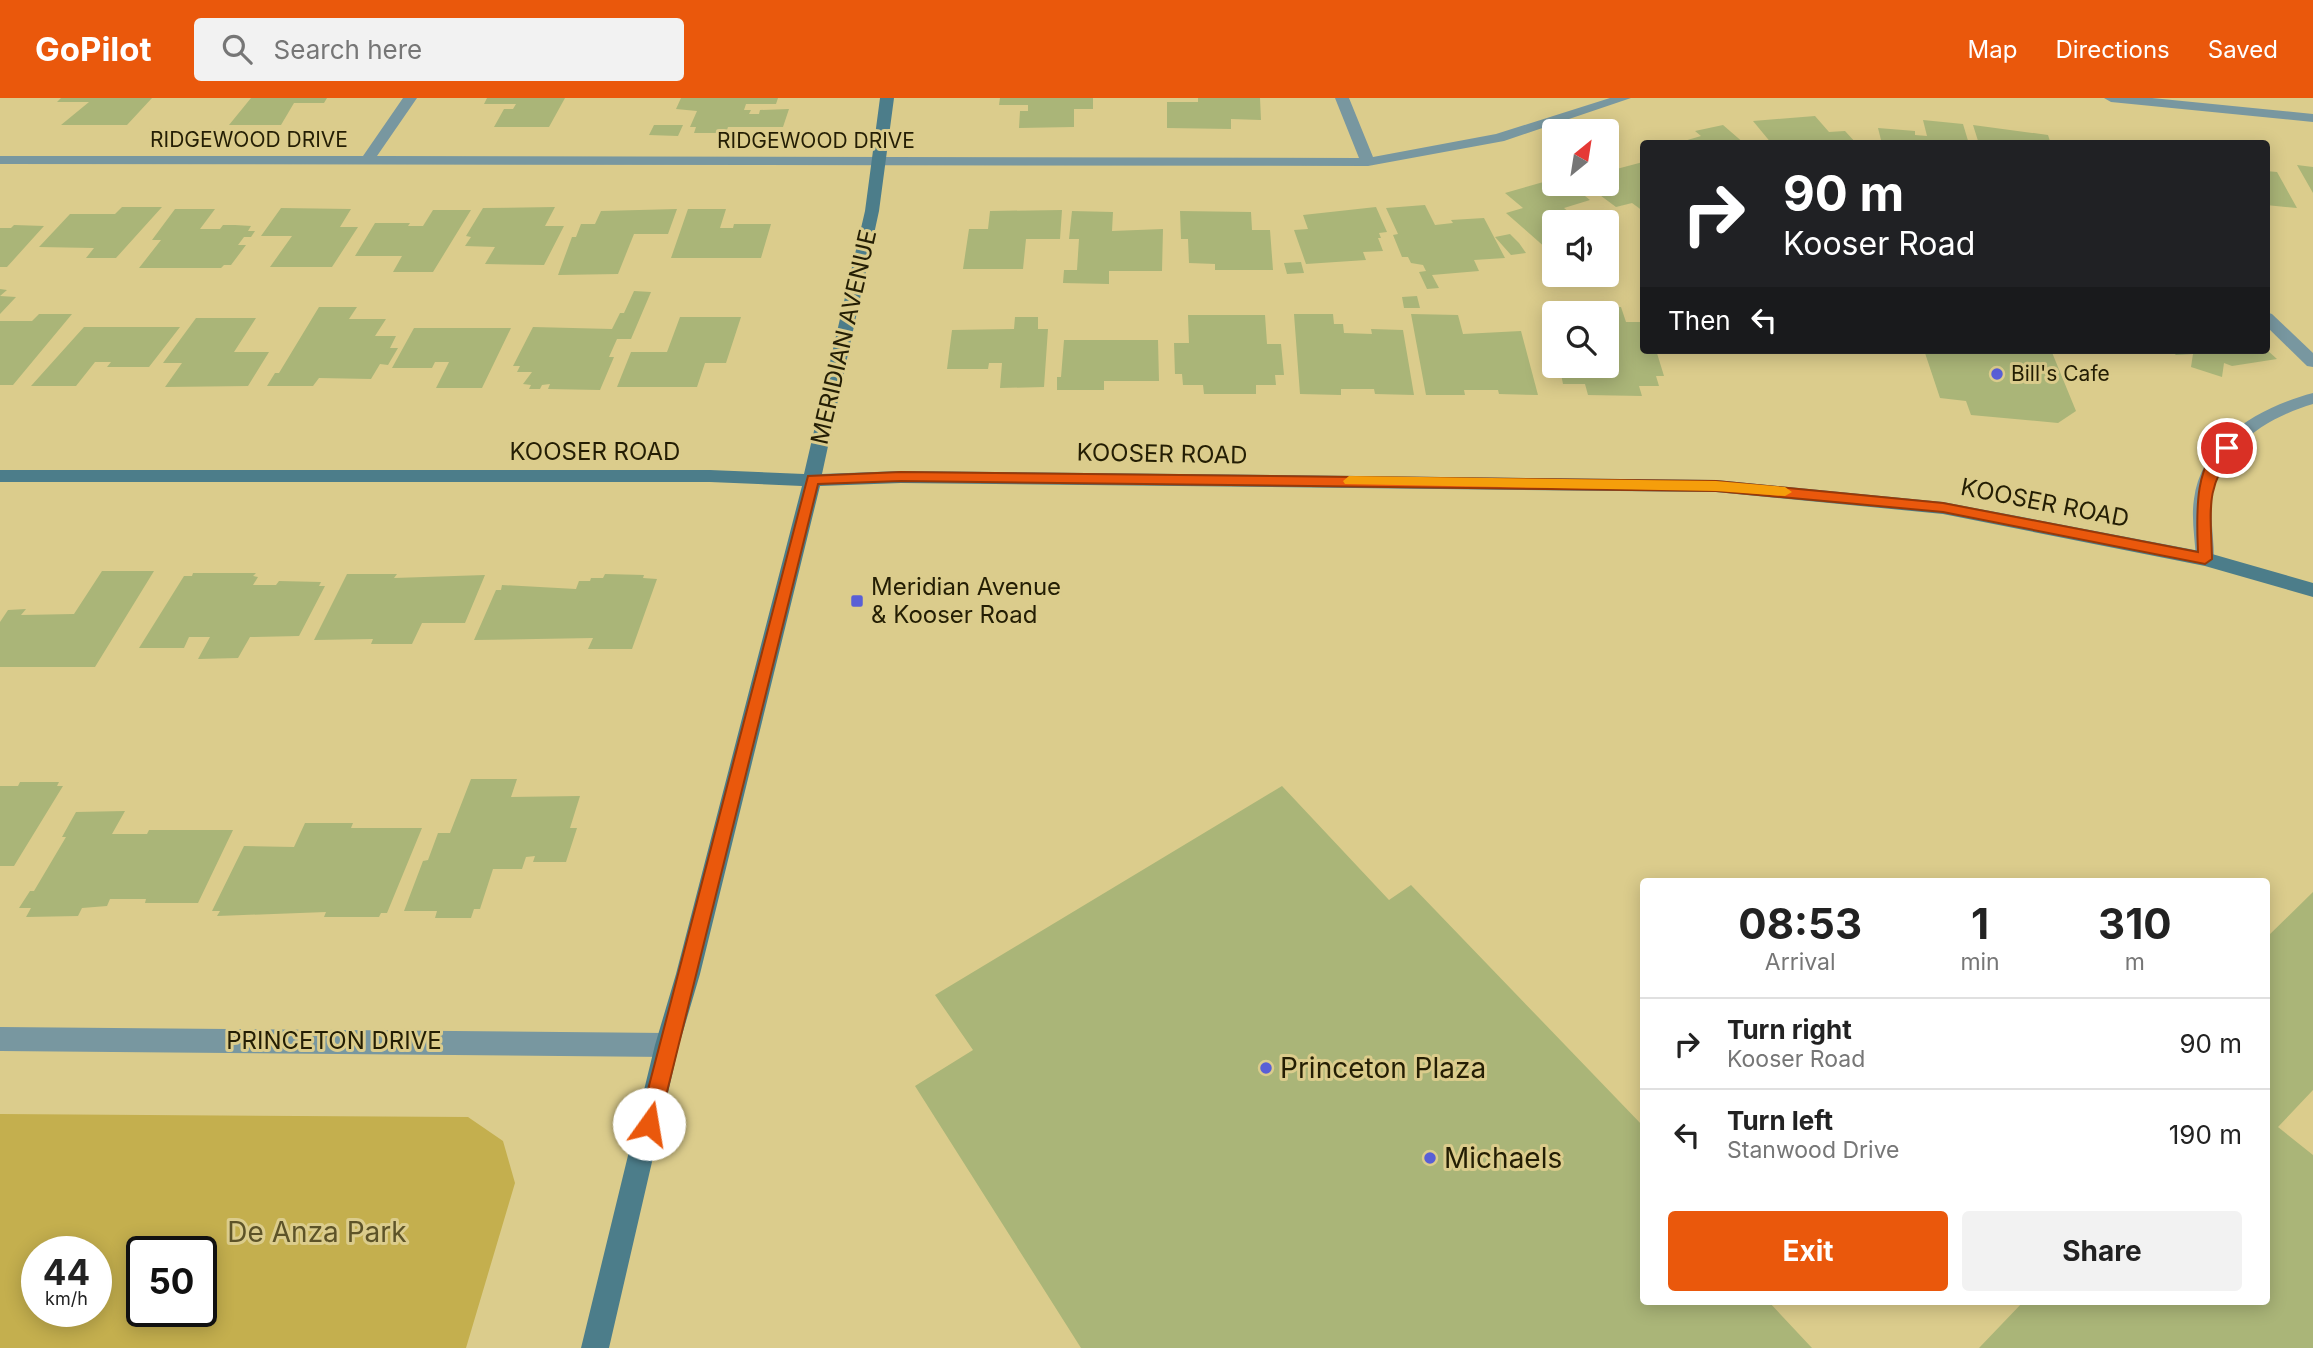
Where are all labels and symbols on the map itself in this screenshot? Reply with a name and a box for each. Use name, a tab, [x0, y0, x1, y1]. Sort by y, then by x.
north arrow	[1542, 119, 1619, 196]
street label: RIDGEWOOD DRIVE	[150, 127, 348, 152]
street label: RIDGEWOOD DRIVE	[717, 128, 915, 153]
street label: MERIDIAN AVENUE	[805, 227, 882, 447]
place label: Bill's Cafe	[2011, 361, 2110, 386]
marker: Bill's Cafe	[1989, 366, 2005, 382]
pin	[2197, 418, 2257, 478]
street label: KOOSER ROAD	[510, 437, 680, 466]
street label: KOOSER ROAD	[1076, 438, 1248, 469]
street label: KOOSER ROAD	[1958, 472, 2132, 533]
place label: Meridian Avenue & Kooser Road	[871, 572, 1061, 629]
marker: Meridian Avenue & Kooser Road	[849, 593, 865, 609]
street label: PRINCETON DRIVE	[226, 1026, 442, 1055]
place label: Princeton Plaza	[1280, 1051, 1486, 1085]
marker: Princeton Plaza	[1258, 1060, 1274, 1076]
position arrow	[612, 1087, 686, 1161]
place label: Michaels	[1444, 1141, 1562, 1175]
marker: Michaels	[1422, 1150, 1438, 1166]
park label: De Anza Park	[227, 1215, 407, 1249]
speed limit sign: 50	[126, 1236, 217, 1327]

